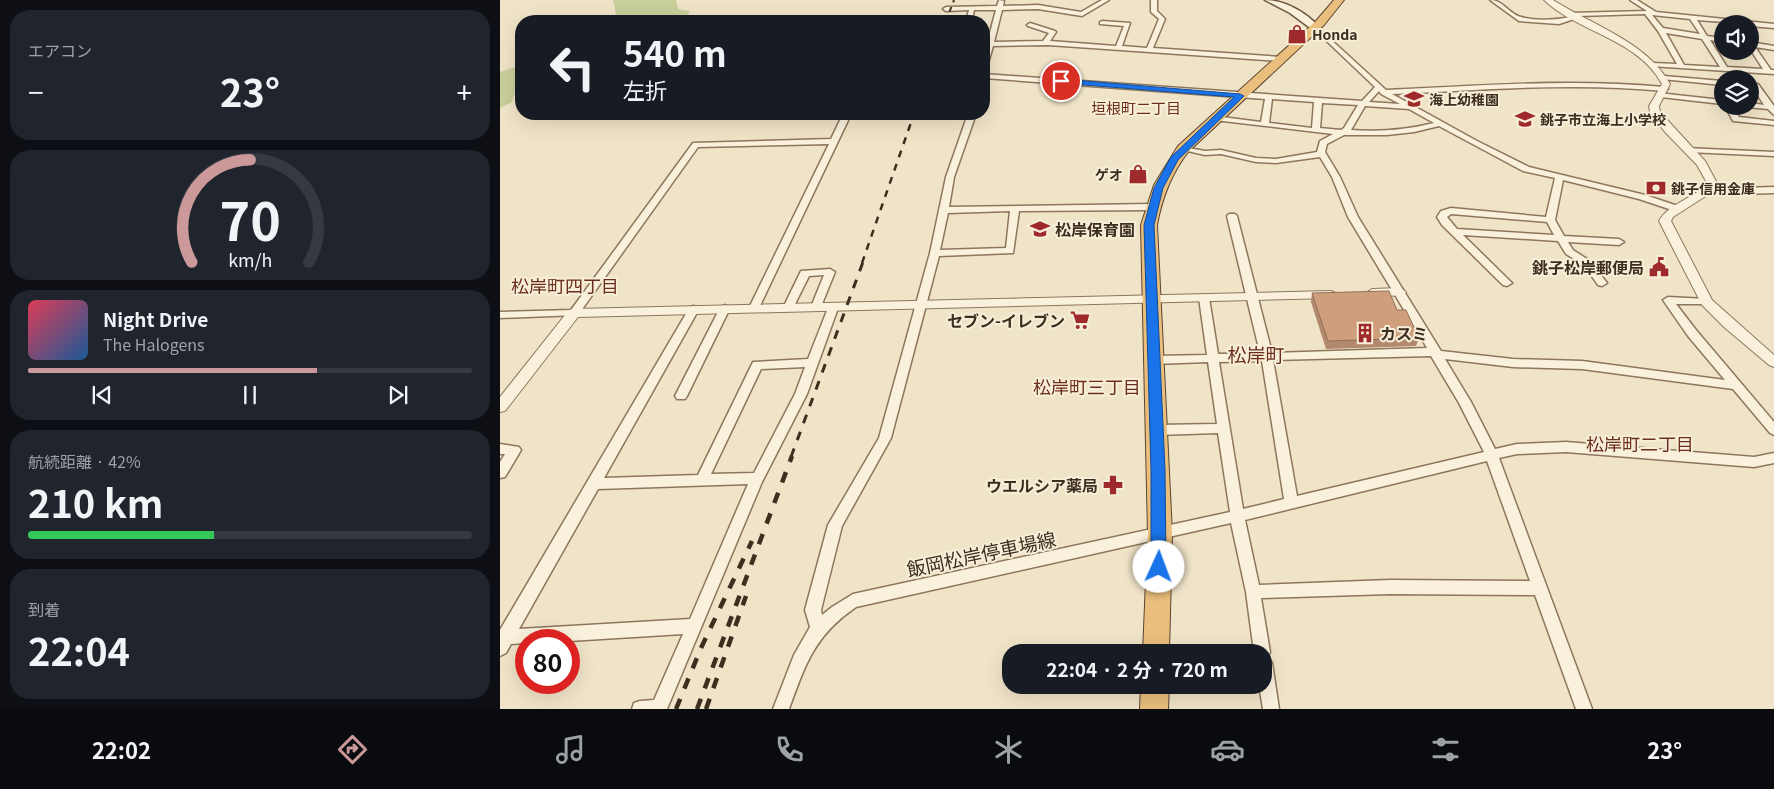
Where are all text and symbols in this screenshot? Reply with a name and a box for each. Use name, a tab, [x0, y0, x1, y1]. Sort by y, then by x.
map controls	[1714, 15, 1759, 115]
button: sound	[1714, 15, 1759, 60]
shop icon: Honda	[1286, 23, 1308, 45]
place label: Honda	[1312, 24, 1358, 44]
text: 540 m	[623, 26, 727, 77]
icon: left	[540, 35, 605, 100]
text: エアコン	[28, 38, 92, 62]
pin	[1040, 60, 1082, 102]
text: 23°	[220, 63, 280, 118]
icon: arrive	[1047, 67, 1075, 95]
button: layers	[1714, 70, 1759, 115]
text: −	[28, 71, 44, 111]
text: +	[456, 71, 472, 111]
text: 左折	[623, 73, 667, 105]
school or university icon: 海上幼稚園	[1403, 88, 1425, 110]
place label: 海上幼稚園	[1429, 89, 1499, 109]
district label: 垣根町二丁目	[1091, 97, 1181, 118]
school or university icon: 銚子市立海上小学校	[1514, 108, 1536, 130]
place label: 銚子市立海上小学校	[1540, 109, 1666, 129]
shop icon: ゲオ	[1127, 163, 1149, 185]
place label: ゲオ	[1095, 164, 1123, 184]
bank icon: 銚子信用金庫	[1645, 177, 1667, 199]
place label: 銚子信用金庫	[1671, 178, 1755, 198]
text: 70	[219, 181, 281, 256]
place label: 松岸保育園	[1055, 217, 1135, 241]
school or university icon: 松岸保育園	[1029, 218, 1051, 240]
text: km/h	[228, 246, 272, 272]
place label: 銚子松岸郵便局	[1532, 255, 1644, 279]
public building icon: 銚子松岸郵便局	[1648, 256, 1670, 278]
district label: 松岸町四丁目	[511, 272, 619, 298]
text: Night Drive	[103, 305, 208, 332]
place label: セブン-イレブン	[947, 308, 1065, 332]
supermarket icon: セブン-イレブン	[1069, 309, 1091, 331]
place label: カスミ	[1380, 321, 1428, 345]
building icon: カスミ	[1354, 322, 1376, 344]
text: The Halogens	[103, 332, 205, 356]
district label: 松岸町	[1227, 340, 1285, 367]
district label: 松岸町三丁目	[1033, 373, 1141, 399]
icon: previous	[88, 381, 116, 409]
icon: pause	[236, 381, 264, 409]
icon: next	[384, 381, 412, 409]
district label: 松岸町二丁目	[1586, 430, 1694, 456]
text: 航続距離 · 42%	[28, 449, 141, 473]
place label: ウエルシア薬局	[986, 473, 1098, 497]
text: 210 km	[28, 474, 163, 529]
pharmacy icon: ウエルシア薬局	[1102, 474, 1124, 496]
street label: 飯岡松岸停車場線	[904, 524, 1058, 582]
position arrow	[1132, 540, 1184, 592]
text: 到着	[28, 597, 60, 621]
text: 22:04	[28, 622, 130, 677]
speed limit sign: 80	[515, 629, 580, 694]
text: 22:04 · 2 分 · 720 m	[1046, 655, 1228, 682]
icon: directions	[335, 732, 370, 767]
icon: music	[553, 732, 588, 767]
icon: phone	[772, 732, 807, 767]
icon: climate	[991, 732, 1026, 767]
icon: car	[1210, 732, 1245, 767]
icon: filters	[1428, 732, 1463, 767]
text: 22:02	[92, 733, 151, 765]
text: 23°	[1647, 733, 1682, 765]

